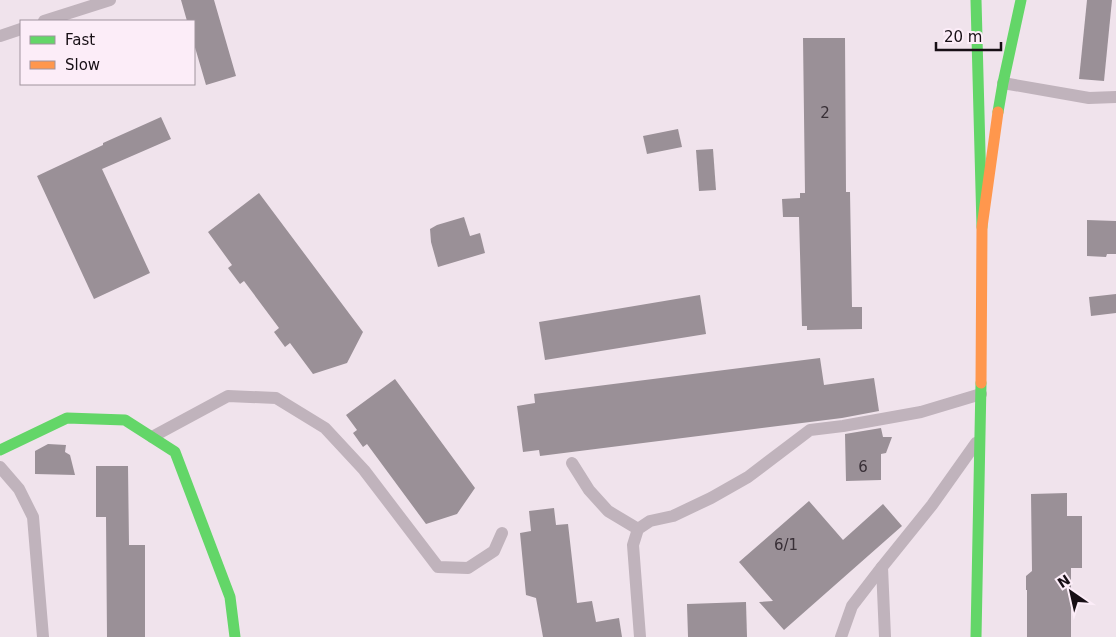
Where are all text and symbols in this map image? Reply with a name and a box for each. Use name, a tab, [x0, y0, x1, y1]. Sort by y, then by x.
legend	[20, 20, 195, 85]
scale bar	[936, 20, 1001, 52]
text: 20 m	[944, 28, 982, 46]
text: Fast	[65, 31, 95, 49]
text: Slow	[65, 56, 100, 74]
house number: 2	[820, 104, 830, 122]
house number: 6	[858, 458, 868, 476]
house number: 6/1	[774, 536, 798, 554]
north arrow	[1046, 567, 1096, 617]
text: N	[1054, 571, 1073, 591]

